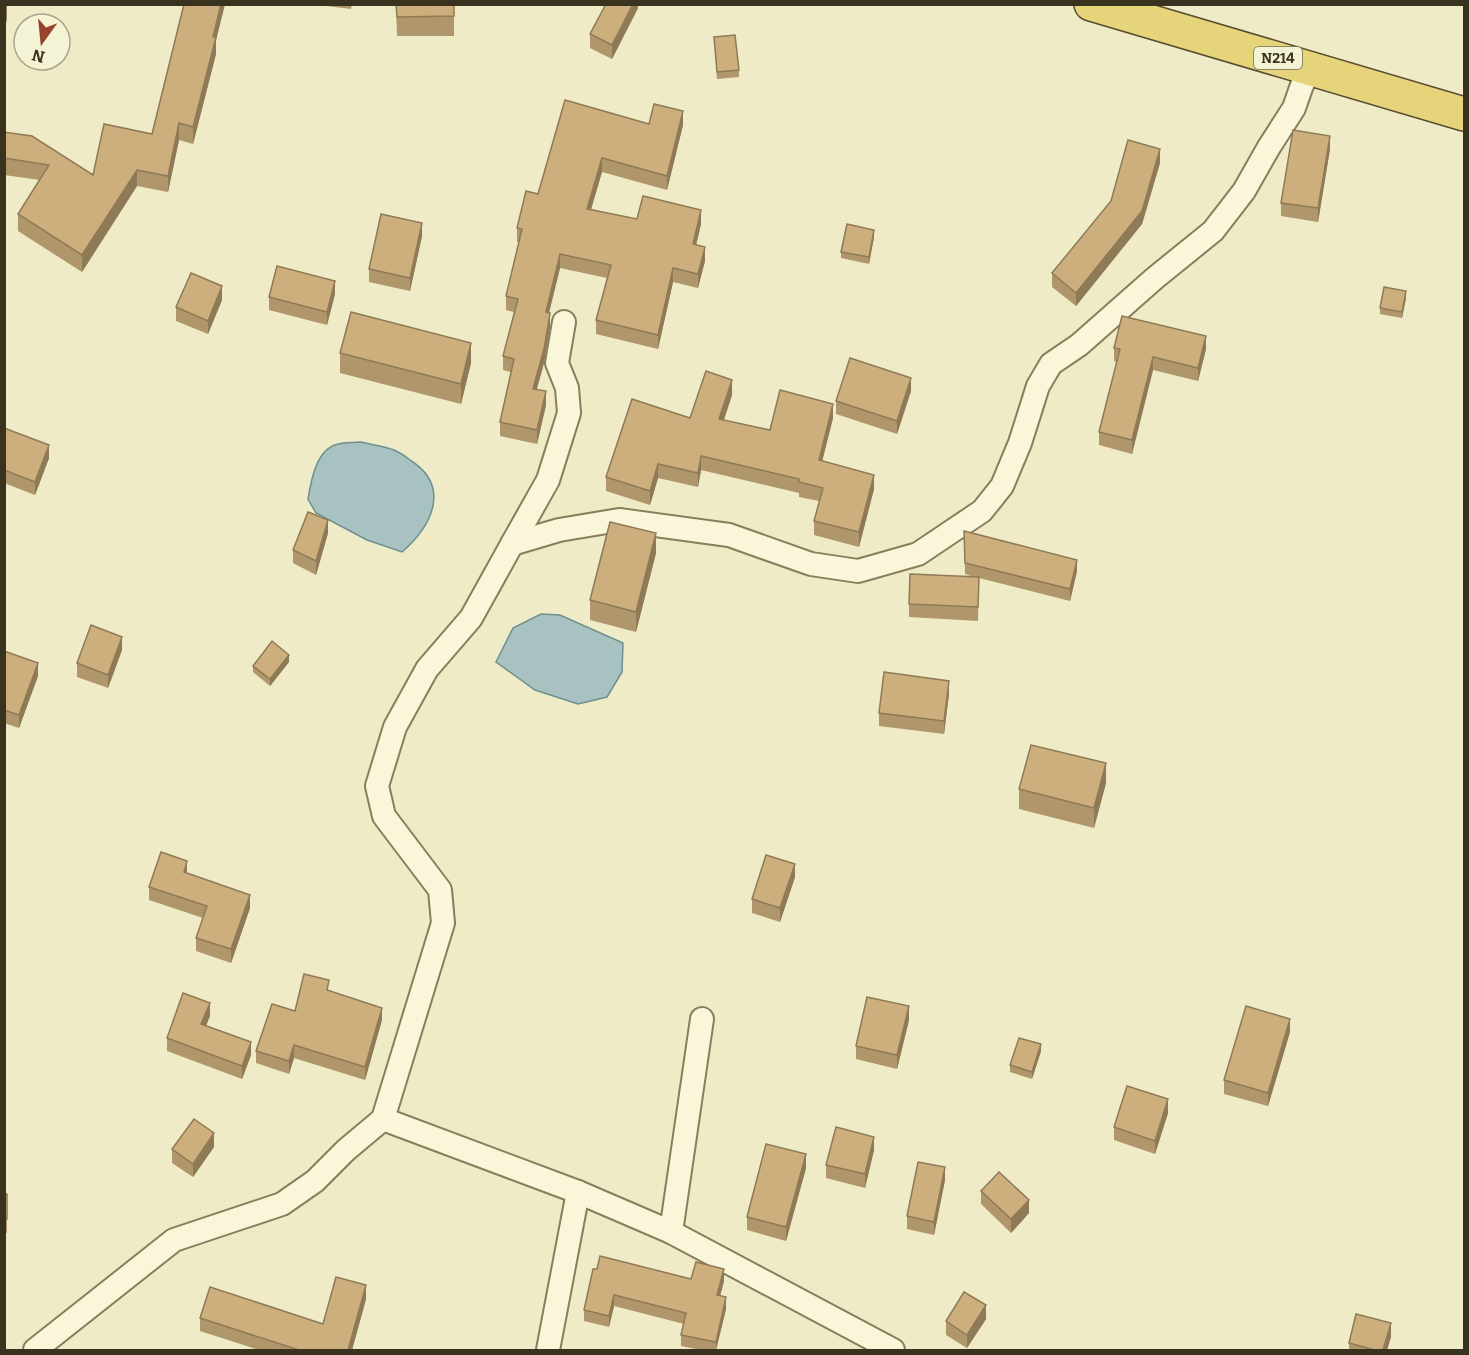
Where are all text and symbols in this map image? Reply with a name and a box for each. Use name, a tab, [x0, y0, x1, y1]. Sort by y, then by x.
north arrow	[12, 12, 72, 72]
text: N	[30, 45, 47, 67]
road number: N214	[1254, 47, 1302, 69]

